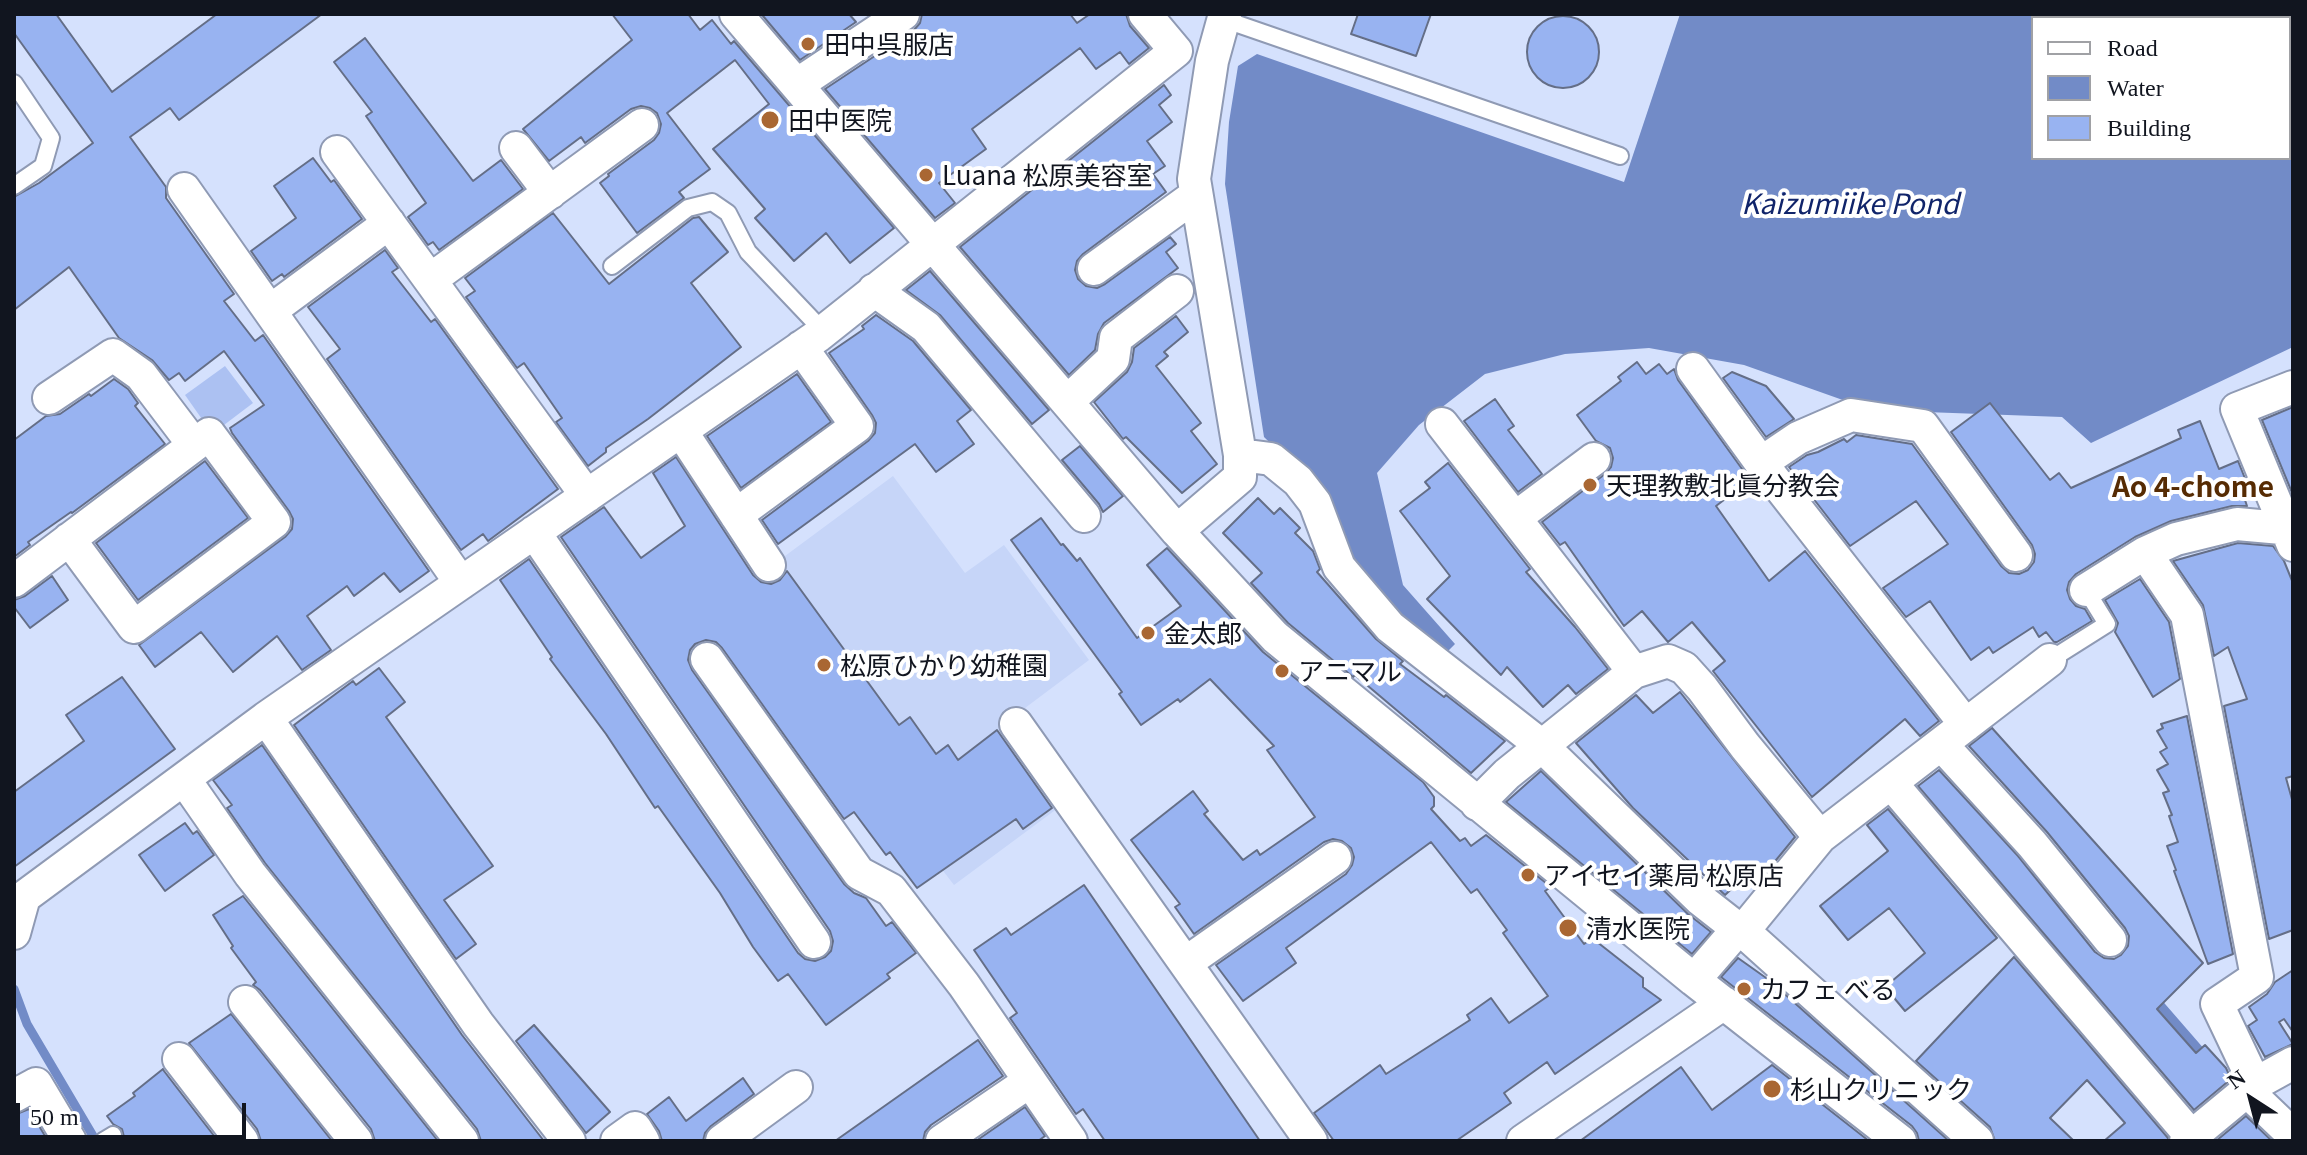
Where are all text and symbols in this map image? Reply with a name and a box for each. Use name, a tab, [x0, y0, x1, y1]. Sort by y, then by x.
legend	[2031, 16, 2291, 160]
place label: 田中呉服店	[824, 28, 954, 60]
marker: 田中呉服店	[799, 35, 817, 53]
text: Road	[2107, 35, 2158, 61]
text: Water	[2107, 75, 2164, 101]
place label: 田中医院	[788, 104, 892, 136]
marker: 田中医院	[759, 109, 781, 131]
text: Building	[2107, 115, 2191, 141]
place label: Luana 松原美容室	[942, 159, 1152, 191]
marker: Luana 松原美容室	[917, 166, 935, 184]
water label: Kaizumiike Pond	[1741, 186, 1959, 220]
place label: 天理教敷北眞分教会	[1606, 469, 1840, 501]
district label: Ao 4-chome	[2112, 469, 2274, 503]
marker: 天理教敷北眞分教会	[1581, 476, 1599, 494]
place label: 金太郎	[1164, 617, 1242, 649]
marker: 金太郎	[1139, 624, 1157, 642]
place label: 松原ひかり幼稚園	[840, 649, 1048, 681]
place label: アニマル	[1298, 655, 1402, 687]
marker: 松原ひかり幼稚園	[815, 656, 833, 674]
marker: アニマル	[1273, 662, 1291, 680]
place label: アイセイ薬局 松原店	[1544, 859, 1784, 891]
marker: アイセイ薬局 松原店	[1519, 866, 1537, 884]
place label: 清水医院	[1586, 912, 1690, 944]
marker: 清水医院	[1557, 917, 1579, 939]
place label: カフェ べる	[1760, 973, 1896, 1005]
marker: カフェ べる	[1735, 980, 1753, 998]
north arrow	[2211, 1059, 2291, 1139]
text: N	[2223, 1064, 2250, 1094]
place label: 杉山クリニック	[1790, 1073, 1972, 1105]
marker: 杉山クリニック	[1761, 1078, 1783, 1100]
scale bar	[20, 1087, 250, 1137]
text: 50 m	[30, 1104, 79, 1130]

